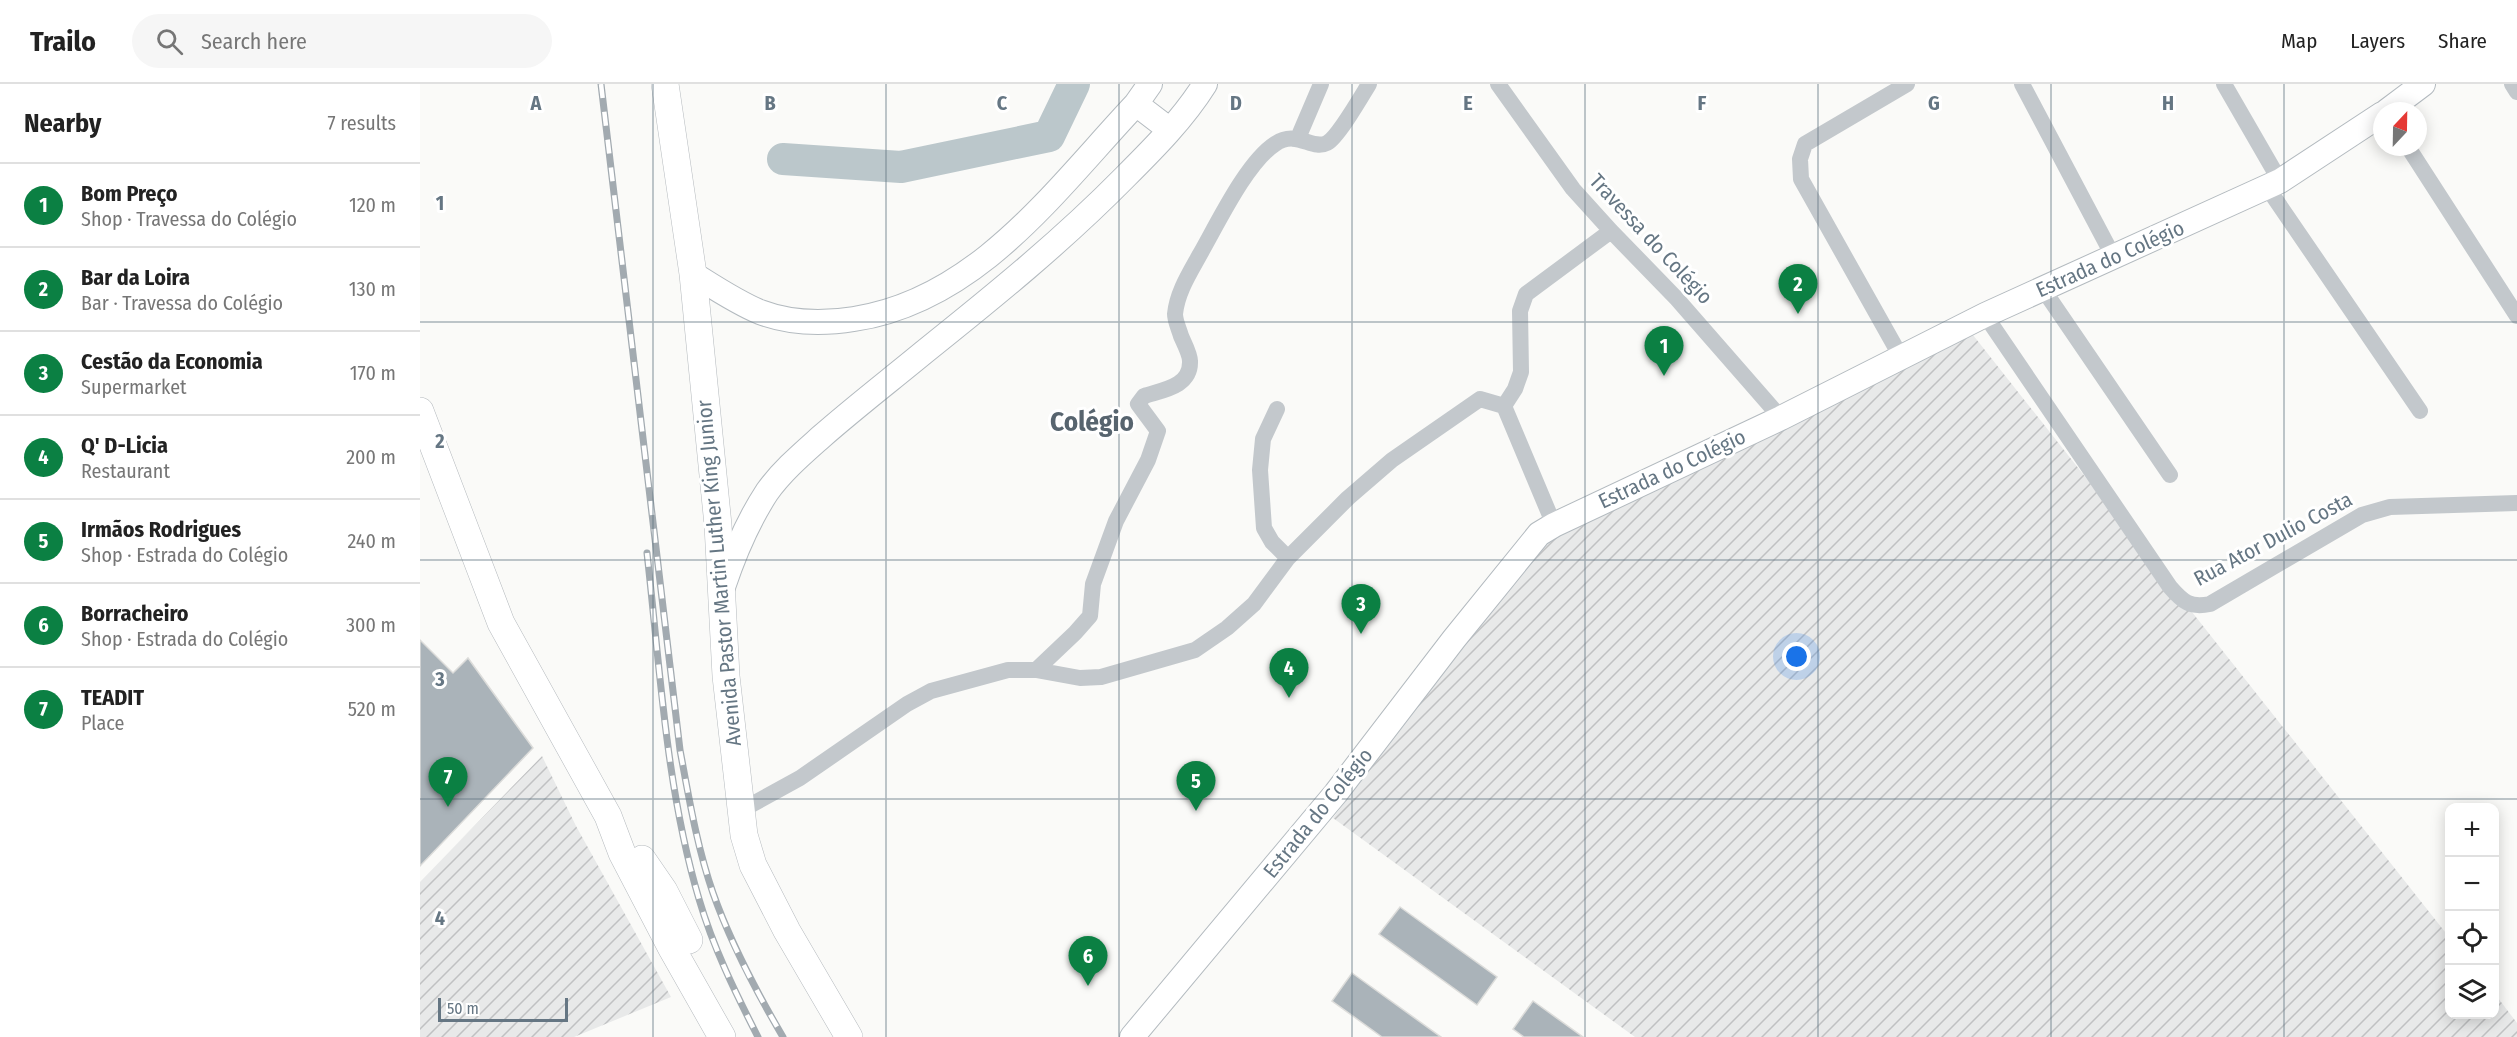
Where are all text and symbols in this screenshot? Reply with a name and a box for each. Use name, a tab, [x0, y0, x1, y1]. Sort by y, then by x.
search box	[132, 14, 552, 68]
text: Trailo	[30, 25, 96, 58]
icon: search	[153, 25, 186, 58]
text: Search here	[201, 28, 307, 55]
text: Map	[2281, 28, 2317, 54]
text: Layers	[2350, 28, 2405, 54]
text: Share	[2438, 28, 2487, 54]
text: A	[530, 91, 543, 115]
text: B	[764, 91, 776, 115]
text: C	[997, 91, 1008, 115]
text: D	[1230, 91, 1242, 115]
text: E	[1463, 91, 1473, 115]
text: F	[1698, 91, 1707, 115]
text: G	[1928, 91, 1940, 115]
text: H	[2162, 91, 2174, 115]
north arrow	[2373, 102, 2427, 156]
text: Nearby	[24, 108, 101, 139]
text: 7 results	[328, 111, 396, 135]
street label: Travessa do Colégio	[1584, 168, 1718, 310]
text: Bom Preço	[81, 180, 177, 207]
text: 1	[436, 191, 444, 215]
text: 1	[39, 193, 48, 217]
text: 120 m	[349, 193, 396, 217]
text: Shop · Travessa do Colégio	[81, 207, 297, 231]
street label: Estrada do Colégio	[2032, 215, 2188, 303]
text: Bar da Loira	[81, 264, 190, 291]
pin: 2	[1778, 264, 1818, 314]
text: 2	[39, 277, 48, 301]
text: 130 m	[349, 277, 396, 301]
text: Bar · Travessa do Colégio	[81, 291, 283, 315]
pin: 1	[1644, 326, 1684, 376]
text: Cestão da Economia	[81, 348, 263, 375]
text: 3	[39, 361, 48, 385]
text: 170 m	[350, 361, 396, 385]
text: Supermarket	[81, 375, 187, 399]
street label: Avenida Pastor Martin Luther King Junior	[691, 398, 747, 747]
district label: Colégio	[1050, 406, 1134, 438]
street label: Estrada do Colégio	[1594, 423, 1750, 515]
text: 2	[434, 429, 445, 453]
text: Q' D-Licia	[81, 432, 168, 459]
text: 4	[38, 445, 49, 469]
text: 200 m	[346, 445, 396, 469]
text: Restaurant	[81, 459, 170, 483]
street label: Rua Ator Dulio Costa	[2189, 486, 2357, 592]
text: Irmãos Rodrigues	[81, 516, 241, 543]
text: 5	[39, 529, 48, 553]
text: 240 m	[347, 529, 396, 553]
text: Shop · Estrada do Colégio	[81, 543, 288, 567]
pin: 3	[1342, 584, 1380, 634]
text: Borracheiro	[81, 600, 189, 627]
text: 6	[38, 613, 49, 637]
text: 300 m	[346, 613, 396, 637]
text: Shop · Estrada do Colégio	[81, 627, 288, 651]
your location	[1782, 642, 1811, 671]
pin: 4	[1270, 648, 1308, 698]
text: 3	[434, 667, 445, 691]
text: TEADIT	[81, 684, 144, 711]
text: 7	[39, 697, 48, 721]
text: 520 m	[348, 697, 396, 721]
text: Place	[81, 711, 124, 735]
street label: Estrada do Colégio	[1258, 743, 1378, 883]
pin: 7	[429, 758, 468, 807]
pin: 5	[1176, 762, 1216, 811]
map controls	[2445, 803, 2499, 1019]
button: +	[2445, 803, 2499, 857]
button: −	[2445, 857, 2499, 911]
text: 4	[435, 906, 445, 930]
button: locate	[2445, 911, 2499, 965]
pin: 6	[1068, 936, 1108, 986]
button: layers	[2445, 965, 2499, 1019]
scale bar	[438, 995, 568, 1022]
text: 50 m	[447, 999, 479, 1018]

